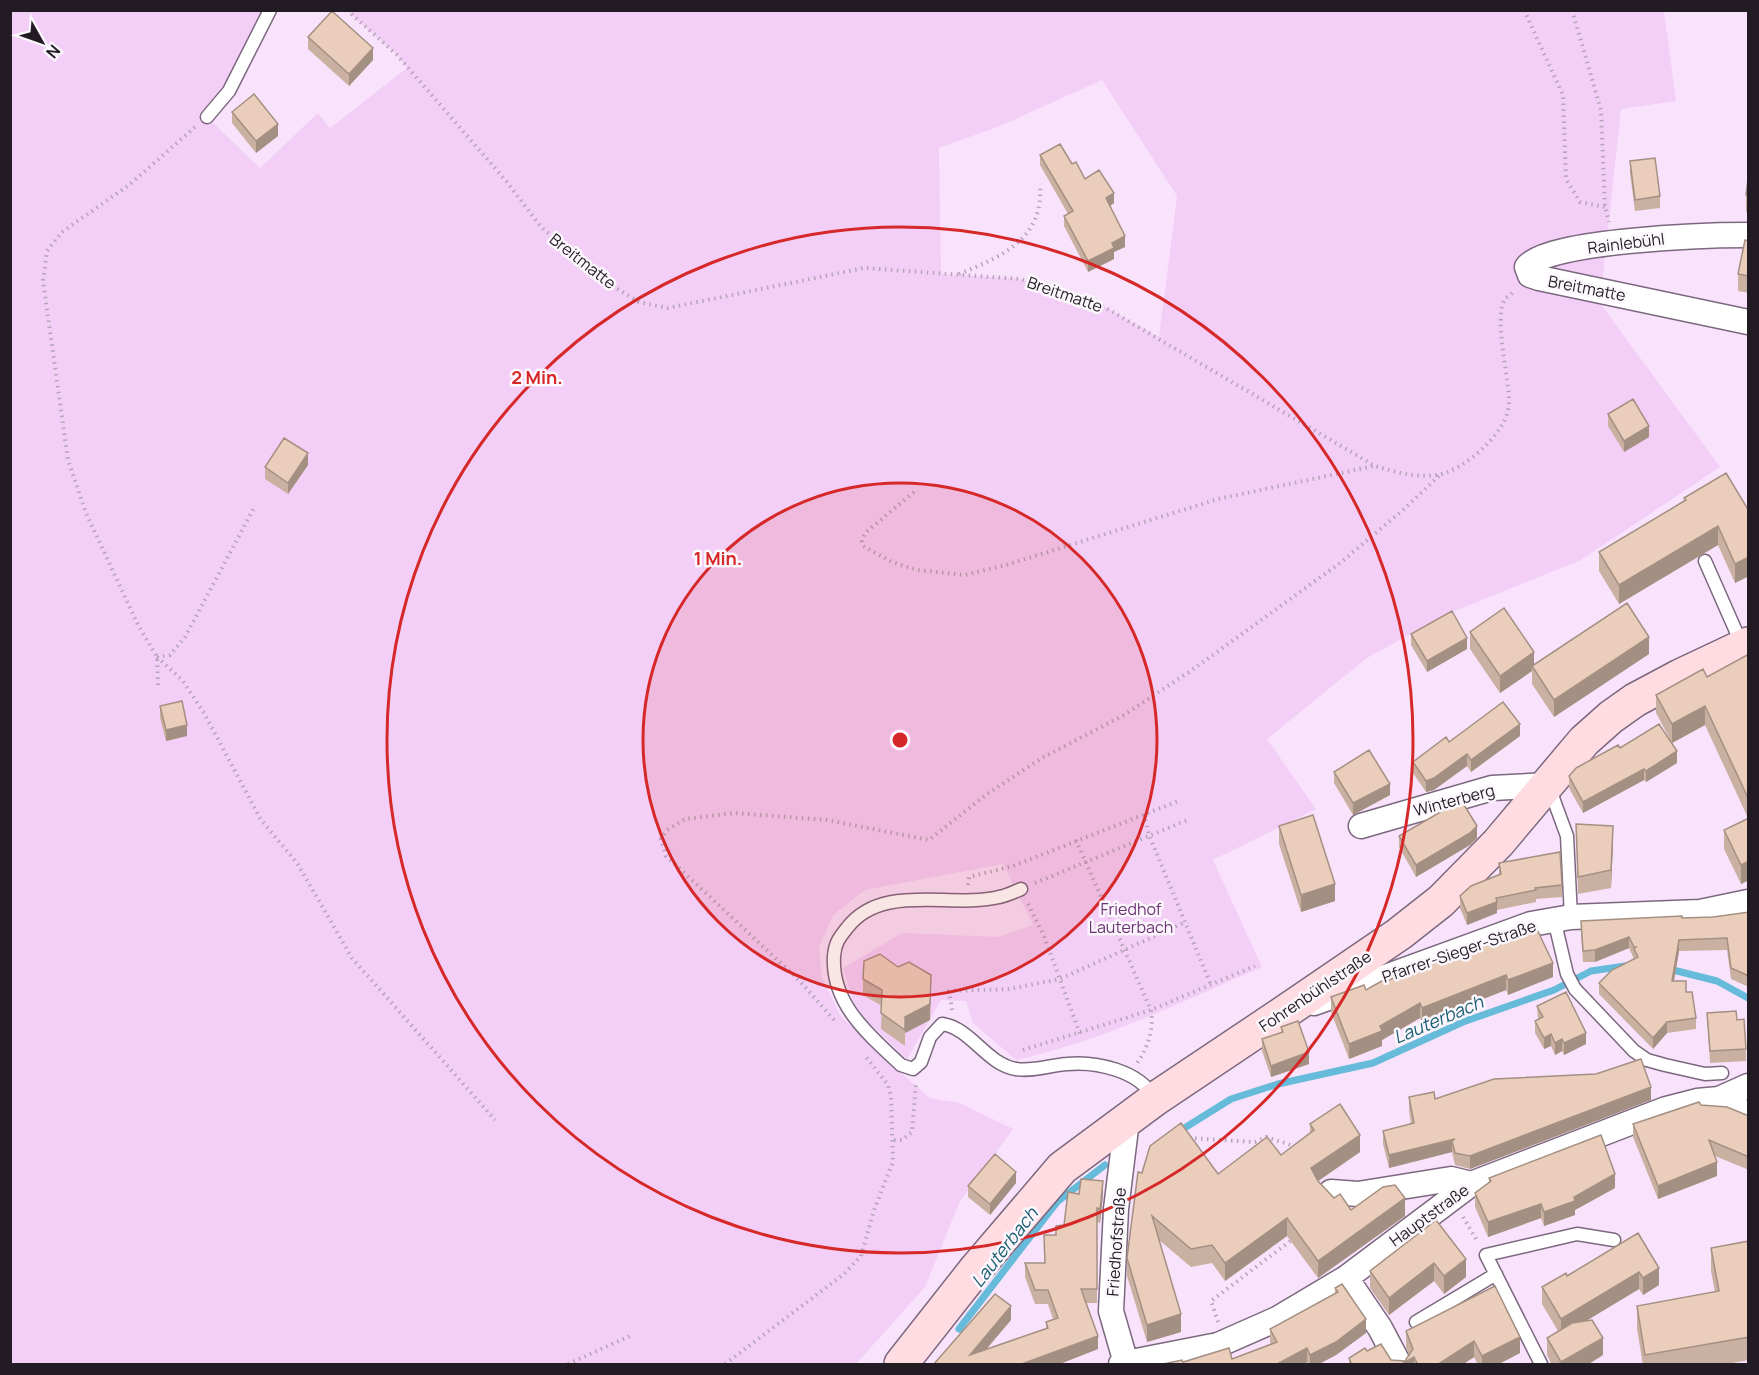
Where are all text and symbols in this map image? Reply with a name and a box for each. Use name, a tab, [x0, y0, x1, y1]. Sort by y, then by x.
north arrow	[12, 12, 72, 72]
text: N	[41, 40, 66, 63]
street label: Rainlebühl	[1586, 227, 1666, 259]
street label: Breitmatte	[545, 228, 621, 294]
street label: Breitmatte	[1546, 270, 1628, 306]
street label: Breitmatte	[1024, 271, 1106, 317]
text: 2 Min.	[511, 365, 563, 389]
text: 1 Min.	[694, 546, 742, 570]
centre of rings	[890, 730, 910, 750]
street label: Winterberg	[1411, 779, 1497, 821]
park label: Friedhof Lauterbach	[1089, 898, 1173, 938]
street label: Pfarrer-Sieger-Straße	[1379, 914, 1539, 988]
street label: Fohrenbühlstraße	[1254, 945, 1376, 1037]
water label: Lauterbach	[1390, 989, 1488, 1049]
street label: Hauptstraße	[1385, 1179, 1473, 1251]
street label: Friedhofstraße	[1101, 1187, 1131, 1297]
water label: Lauterbach	[965, 1201, 1044, 1292]

